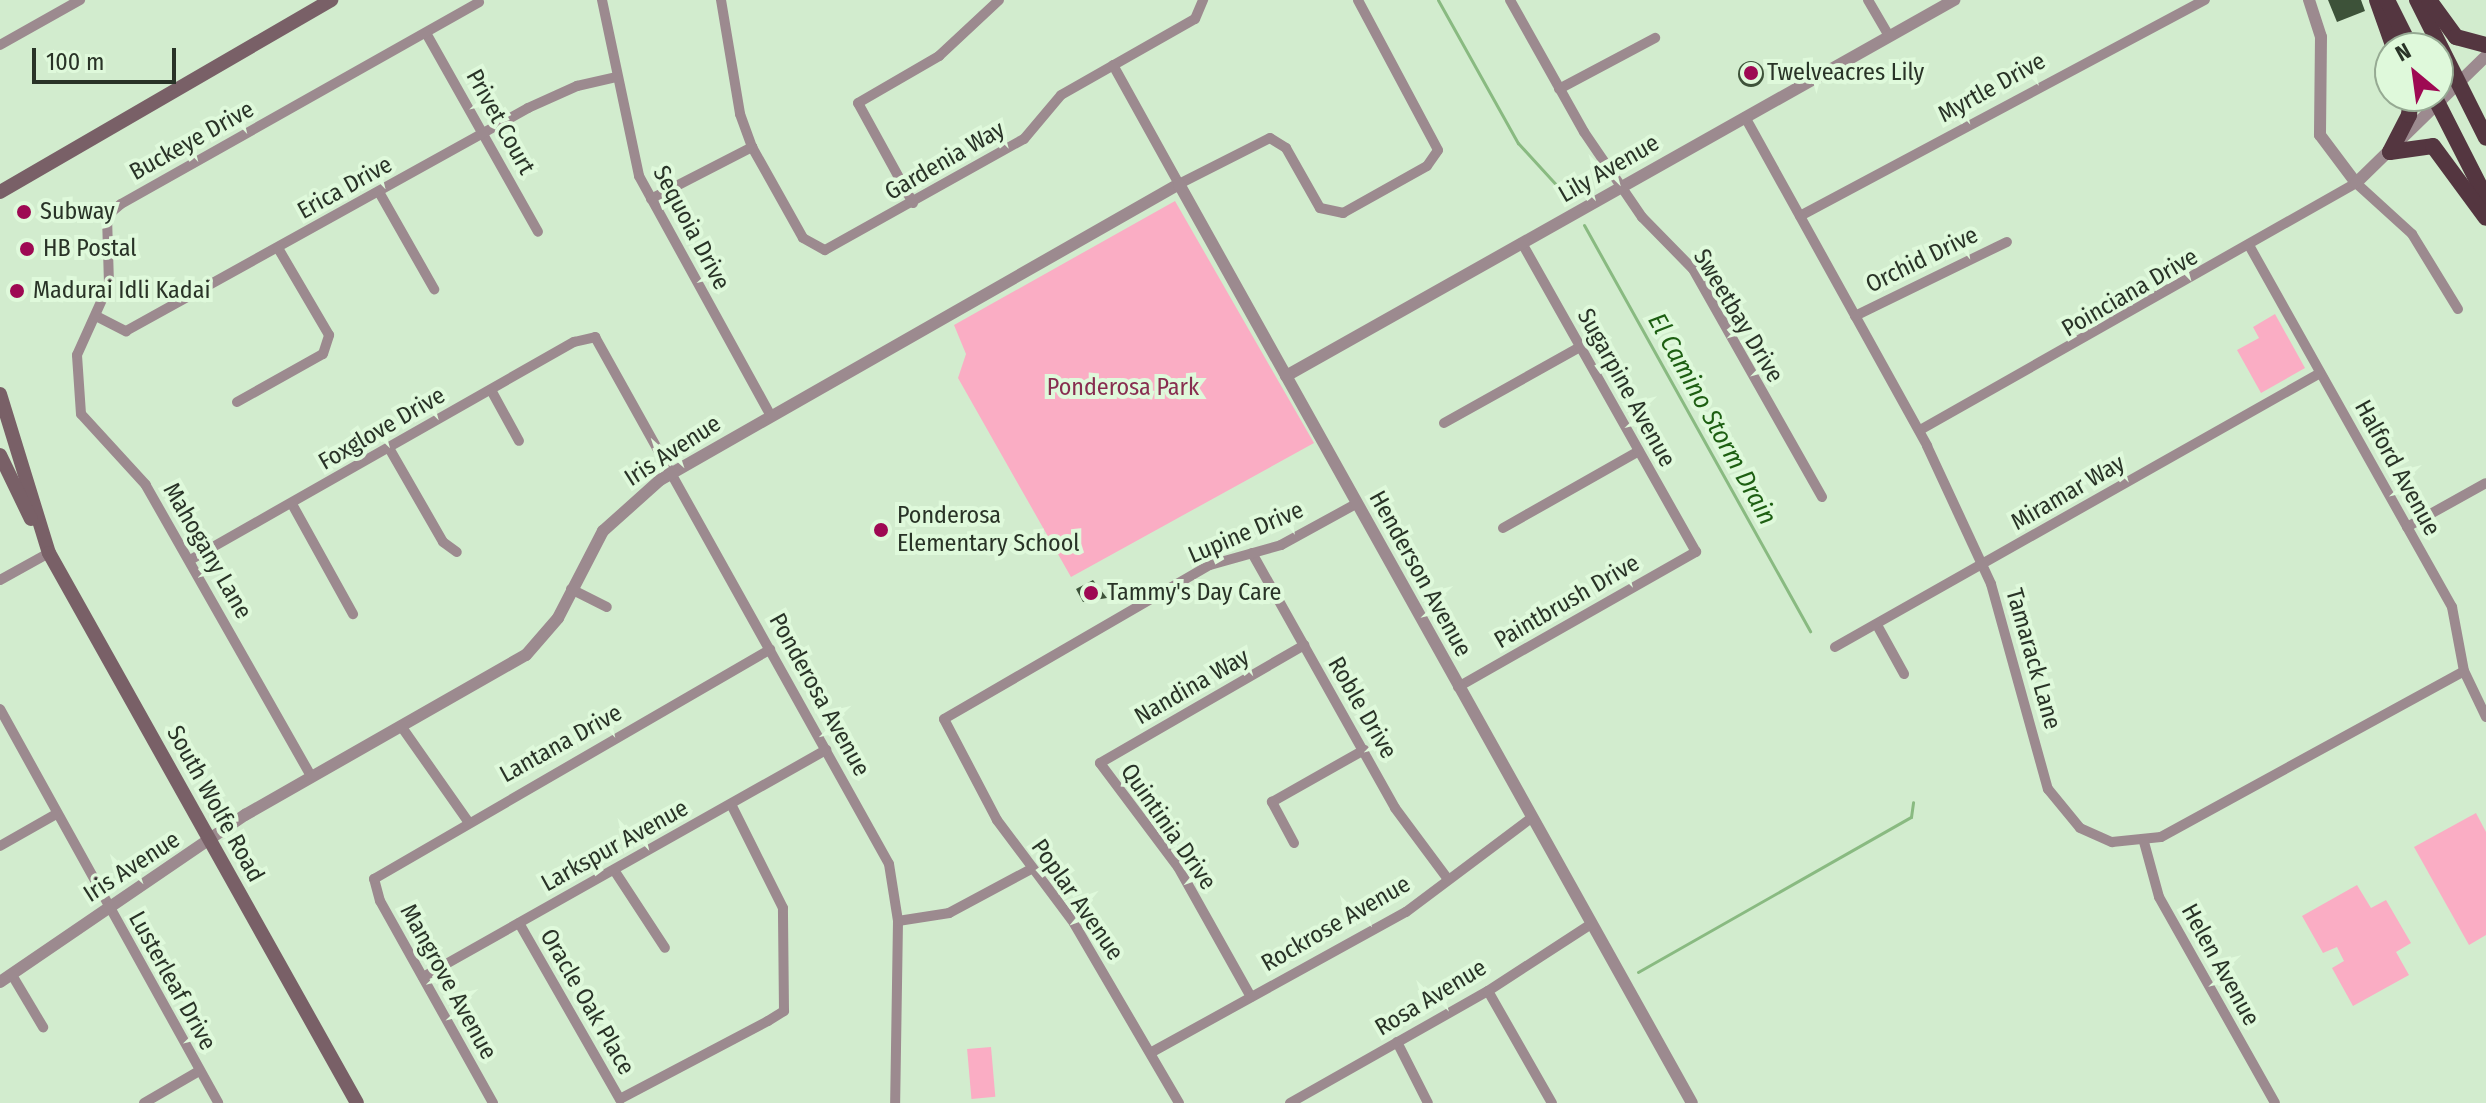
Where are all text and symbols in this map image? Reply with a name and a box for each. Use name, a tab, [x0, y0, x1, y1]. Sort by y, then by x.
scale bar	[36, 32, 180, 82]
north arrow	[2374, 32, 2454, 112]
text: N	[2391, 37, 2415, 67]
street label: Myrtle Drive	[1933, 47, 2051, 129]
text: 100 m	[46, 48, 104, 76]
place label: Twelveacres Lily	[1767, 59, 1924, 87]
street label: Privet Court	[459, 64, 541, 180]
marker: Twelveacres Lily	[1742, 64, 1760, 82]
street label: Buckeye Drive	[125, 95, 259, 187]
street label: Gardenia Way	[880, 115, 1010, 207]
street label: Lily Avenue	[1554, 129, 1664, 209]
street label: Erica Drive	[293, 150, 397, 226]
street label: Sequoia Drive	[646, 161, 736, 295]
place label: Subway	[40, 198, 115, 226]
marker: Subway	[15, 203, 33, 221]
street label: Orchid Drive	[1861, 221, 1983, 299]
place label: HB Postal	[43, 235, 137, 263]
marker: HB Postal	[18, 240, 36, 258]
street label: Poinciana Drive	[2057, 243, 2203, 343]
street label: Sweetbay Drive	[1687, 244, 1789, 388]
place label: Madurai Idli Kadai	[33, 277, 210, 305]
marker: Madurai Idli Kadai	[8, 282, 26, 300]
street label: Sugarpine Avenue	[1571, 304, 1681, 472]
water label: El Camino Storm Drain	[1641, 308, 1783, 530]
park label: Ponderosa Park	[1047, 374, 1199, 402]
street label: Foxglove Drive	[314, 381, 450, 477]
street label: Halford Avenue	[2348, 395, 2446, 541]
street label: Iris Avenue	[620, 409, 726, 493]
street label: Miramar Way	[2006, 449, 2130, 537]
street label: Mahogany Lane	[156, 478, 258, 624]
street label: Henderson Avenue	[1363, 486, 1477, 662]
street label: Lupine Drive	[1184, 496, 1308, 570]
place label: Ponderosa Elementary School	[897, 502, 1080, 558]
marker: Ponderosa Elementary School	[872, 521, 890, 539]
street label: Paintbrush Drive	[1489, 549, 1645, 655]
place label: Tammy's Day Care	[1107, 579, 1281, 607]
marker: Tammy's Day Care	[1082, 584, 1100, 602]
street label: Tamarack Lane	[1999, 585, 2067, 733]
street label: Ponderosa Avenue	[762, 609, 876, 781]
street label: Nandina Way	[1130, 643, 1254, 731]
street label: Roble Drive	[1321, 652, 1403, 764]
street label: Lantana Drive	[495, 699, 627, 789]
street label: South Wolfe Road	[160, 721, 270, 887]
street label: Quintinia Drive	[1114, 758, 1222, 896]
street label: Larkspur Avenue	[537, 794, 693, 898]
street label: Iris Avenue	[79, 825, 185, 909]
street label: Poplar Avenue	[1025, 834, 1129, 966]
street label: Rockrose Avenue	[1256, 870, 1416, 978]
street label: Mangrove Avenue	[393, 899, 503, 1065]
street label: Helen Avenue	[2175, 899, 2265, 1031]
street label: Lusterleaf Drive	[122, 907, 222, 1055]
street label: Oracle Oak Place	[534, 924, 640, 1080]
street label: Rosa Avenue	[1370, 953, 1492, 1043]

